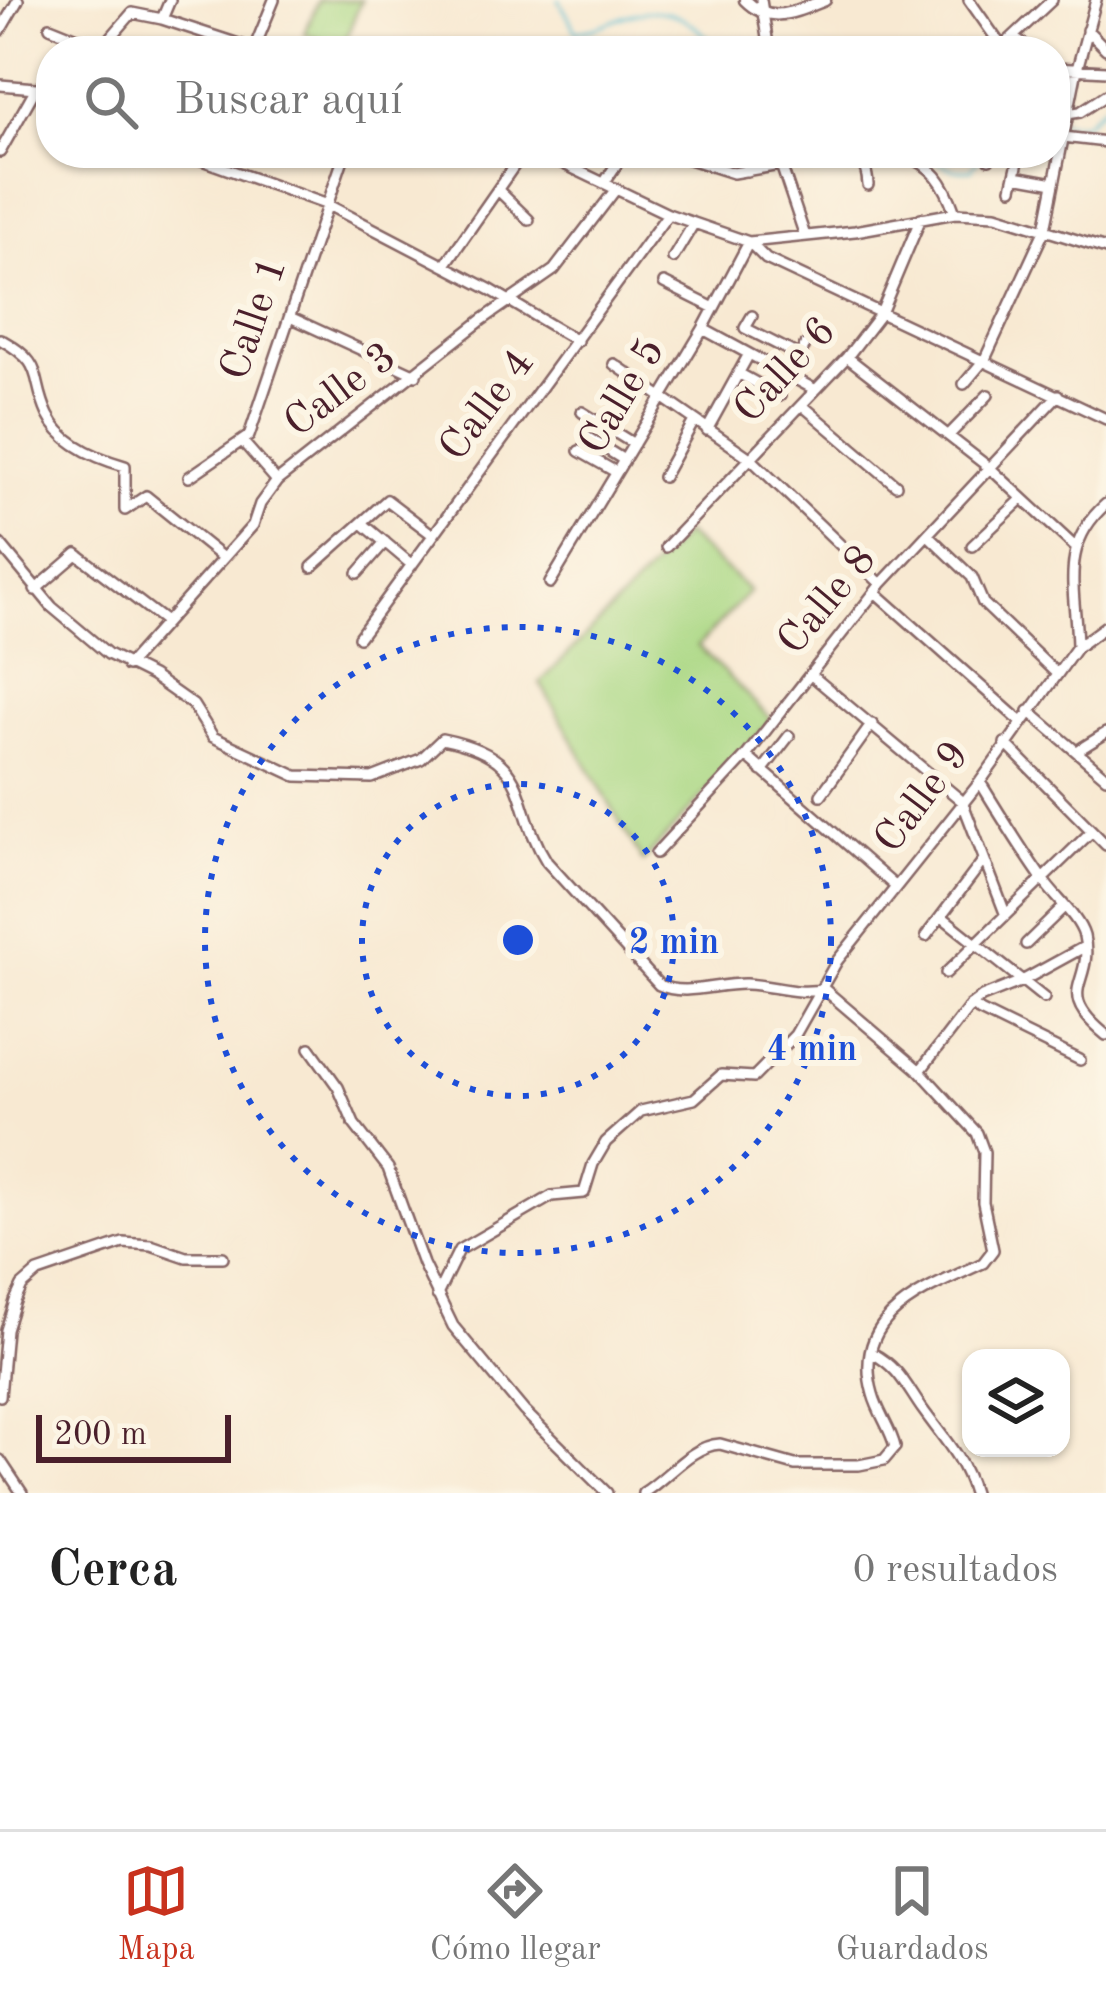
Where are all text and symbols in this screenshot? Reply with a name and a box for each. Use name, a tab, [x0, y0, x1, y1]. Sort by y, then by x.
search box	[36, 36, 1070, 168]
icon: search	[78, 69, 144, 135]
text: Buscar aquí	[174, 79, 403, 124]
street label: Calle 1	[214, 252, 296, 386]
street label: Calle 6	[727, 310, 845, 432]
street label: Calle 5	[572, 332, 674, 462]
street label: Calle 3	[278, 336, 404, 446]
street label: Calle 4	[433, 343, 543, 469]
street label: Calle 8	[771, 539, 885, 663]
street label: Calle 9	[868, 735, 978, 861]
centre of rings	[497, 919, 539, 961]
text: 2 min	[629, 926, 719, 962]
text: 4 min	[767, 1033, 857, 1069]
map controls	[962, 1349, 1070, 1457]
button: layers	[962, 1349, 1070, 1457]
scale bar	[36, 1409, 231, 1462]
text: 200 m	[54, 1419, 147, 1452]
text: Cerca	[48, 1546, 178, 1597]
text: 0 resultados	[853, 1551, 1058, 1590]
tab: Mapa	[118, 1858, 195, 1971]
tab: Cómo llegar	[430, 1858, 601, 1971]
tab: Guardados	[836, 1858, 988, 1971]

